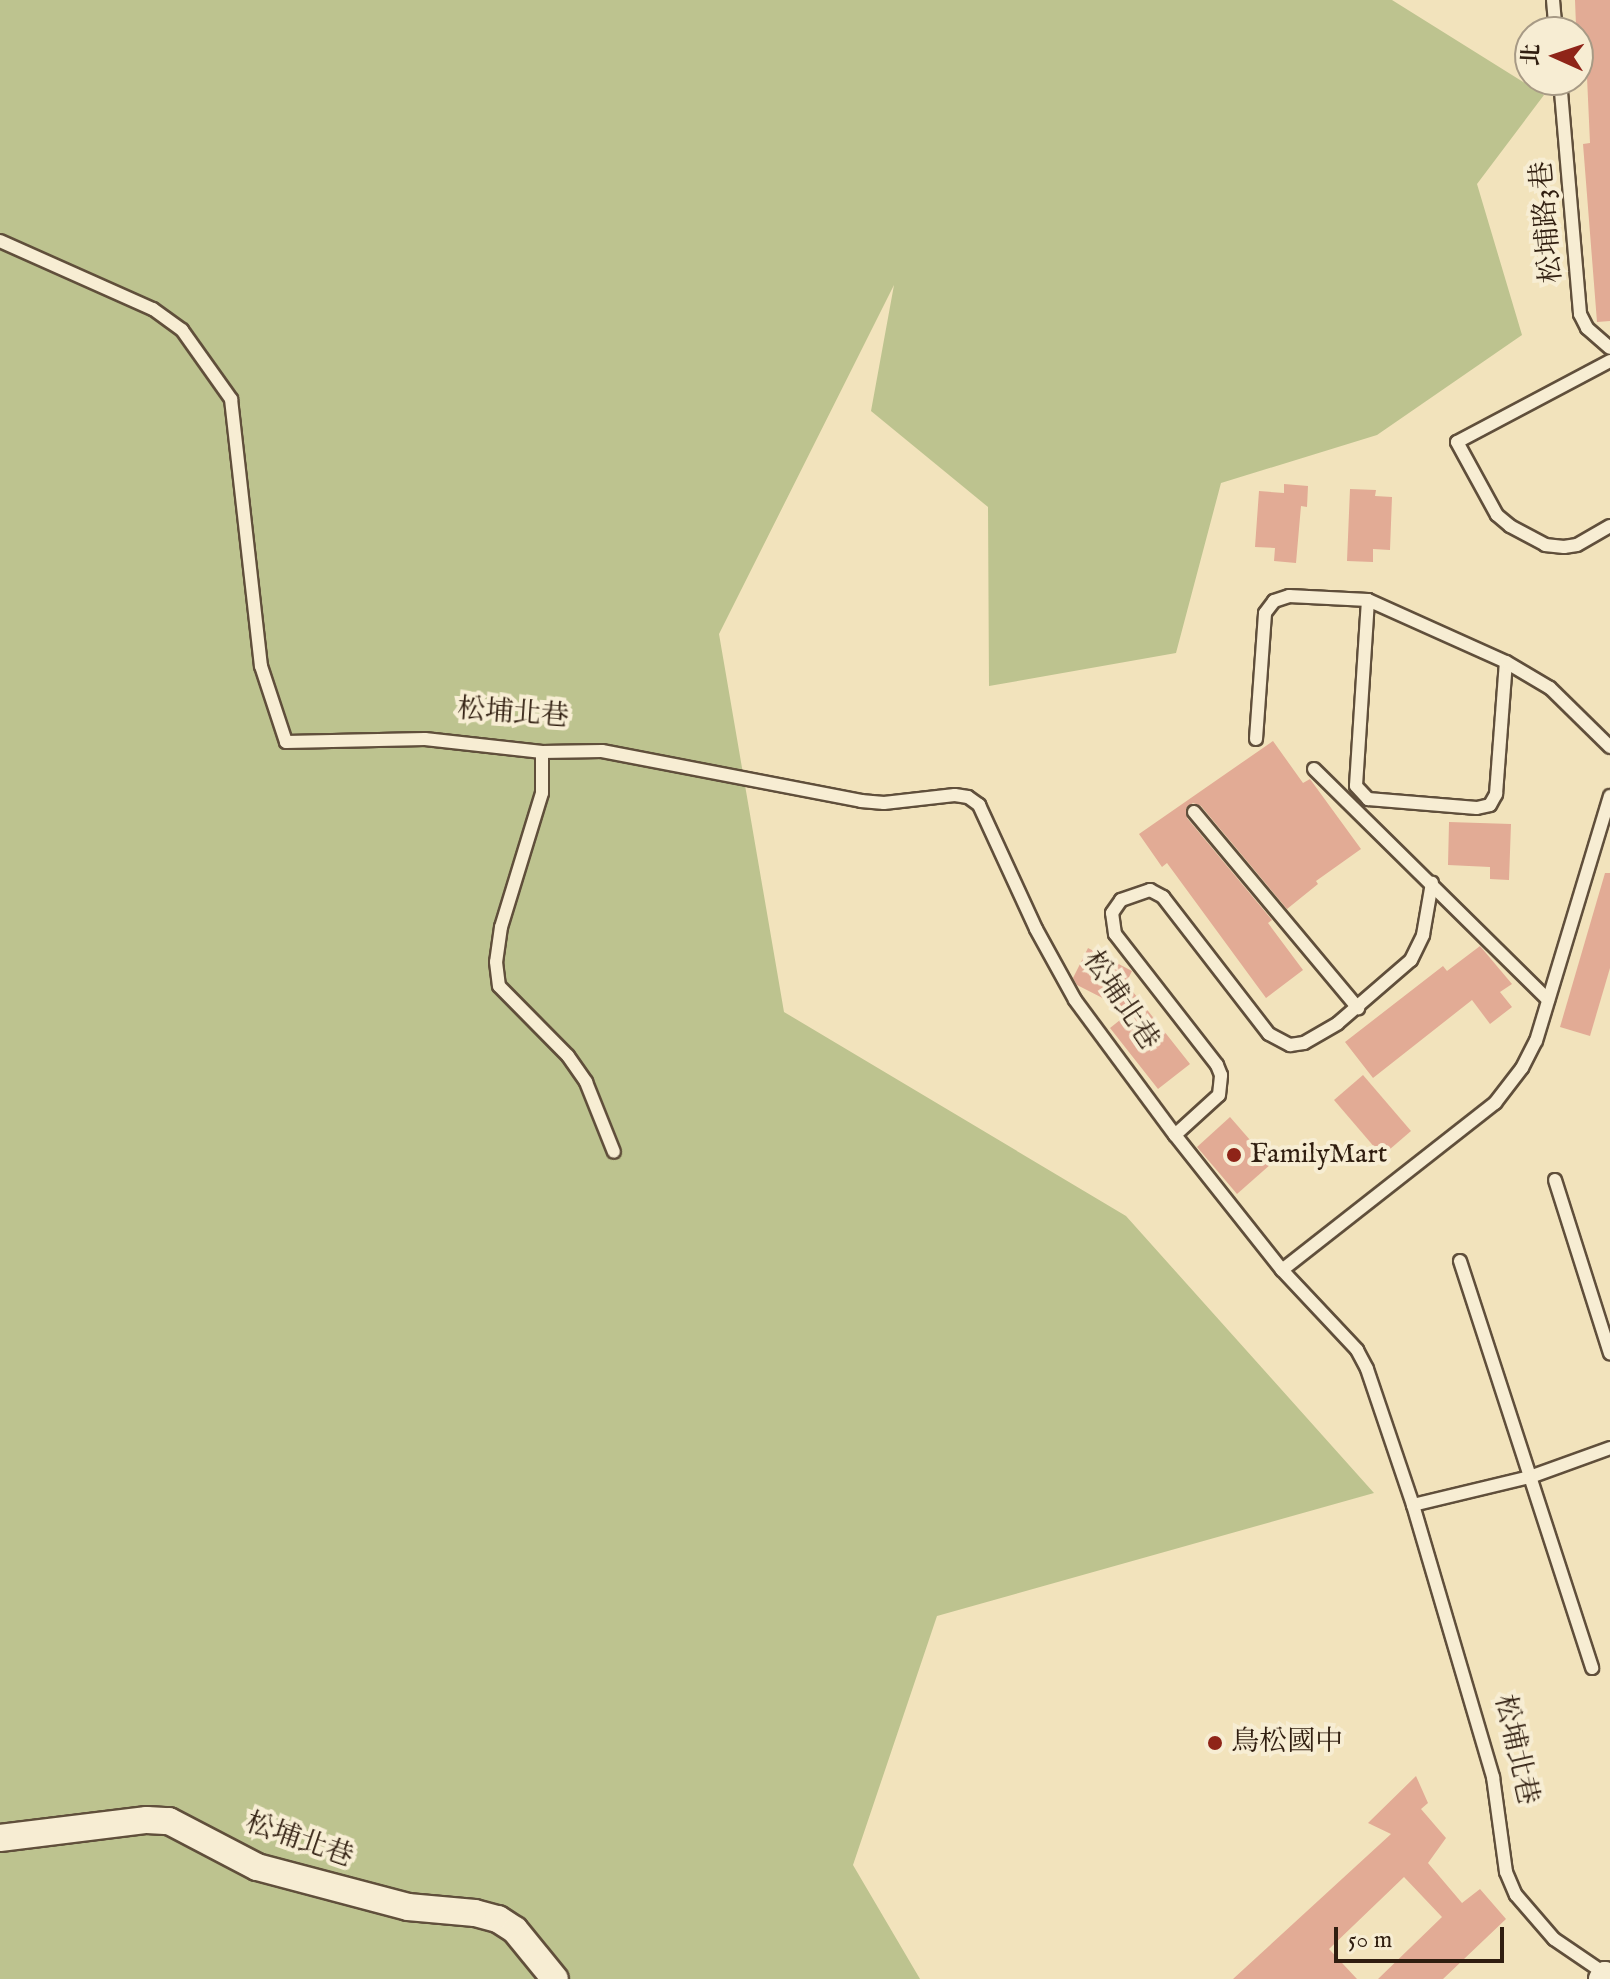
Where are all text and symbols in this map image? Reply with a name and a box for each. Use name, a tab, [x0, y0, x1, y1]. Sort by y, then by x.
north arrow	[1514, 16, 1594, 96]
text: 北	[1517, 43, 1547, 67]
street label: 松埔路3巷	[1526, 160, 1570, 284]
street label: 松埔北巷	[456, 693, 570, 735]
street label: 松埔北巷	[1075, 945, 1165, 1057]
place label: FamilyMart	[1250, 1138, 1387, 1172]
marker: FamilyMart	[1225, 1146, 1243, 1164]
street label: 松埔北巷	[1486, 1692, 1544, 1808]
place label: 鳥松國中	[1231, 1726, 1343, 1760]
marker: 鳥松國中	[1206, 1734, 1224, 1752]
street label: 松埔北巷	[241, 1807, 357, 1875]
scale bar	[1338, 1911, 1508, 1961]
text: 50 m	[1348, 1925, 1392, 1956]

